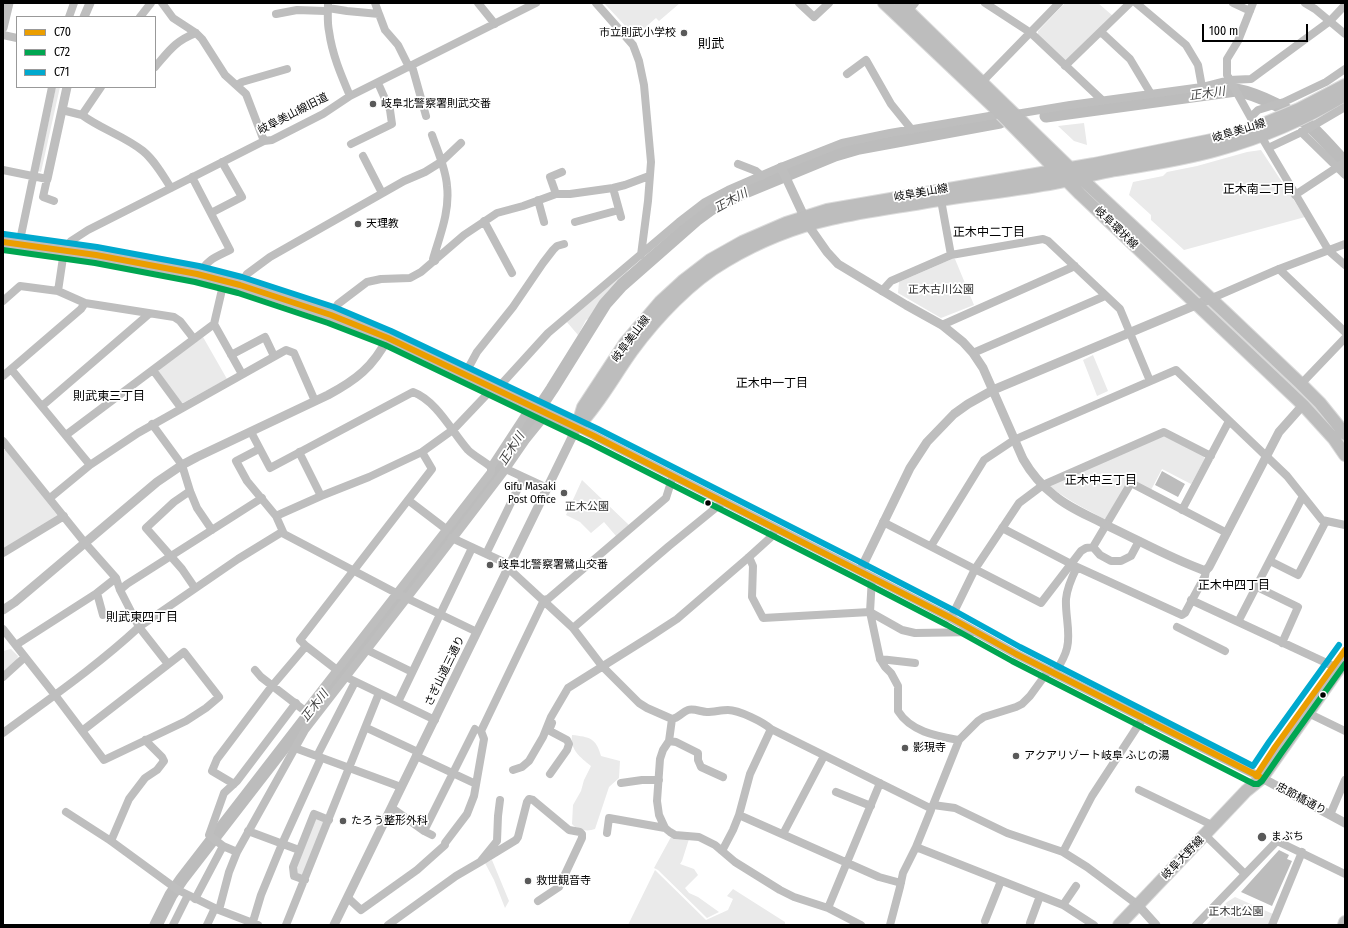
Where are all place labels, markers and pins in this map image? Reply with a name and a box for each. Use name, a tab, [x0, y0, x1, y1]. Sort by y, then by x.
place label: 市立則武小学校	[599, 26, 676, 40]
marker: 市立則武小学校	[679, 28, 689, 38]
place label: 岐阜北警察署則武交番	[381, 97, 491, 111]
marker: 岐阜北警察署則武交番	[368, 99, 378, 109]
place label: 天理教	[366, 217, 399, 231]
marker: 天理教	[353, 219, 363, 229]
place label: Gifu Masaki Post Office	[504, 480, 556, 506]
marker: Gifu Masaki Post Office	[559, 488, 569, 498]
unlabelled marker	[703, 498, 713, 508]
place label: 岐阜北警察署鷺山交番	[498, 558, 608, 572]
marker: 岐阜北警察署鷺山交番	[485, 560, 495, 570]
unlabelled marker	[1318, 690, 1328, 700]
place label: 影現寺	[913, 741, 946, 755]
marker: 影現寺	[900, 743, 910, 753]
place label: アクアリゾート岐阜 ふじの湯	[1024, 749, 1170, 763]
marker: アクアリゾート岐阜 ふじの湯	[1011, 751, 1021, 761]
place label: たろう整形外科	[351, 814, 428, 828]
marker: たろう整形外科	[338, 816, 348, 826]
place label: まぶち	[1271, 830, 1304, 844]
marker: まぶち	[1256, 831, 1268, 843]
place label: 救世観音寺	[536, 874, 591, 888]
marker: 救世観音寺	[523, 876, 533, 886]

